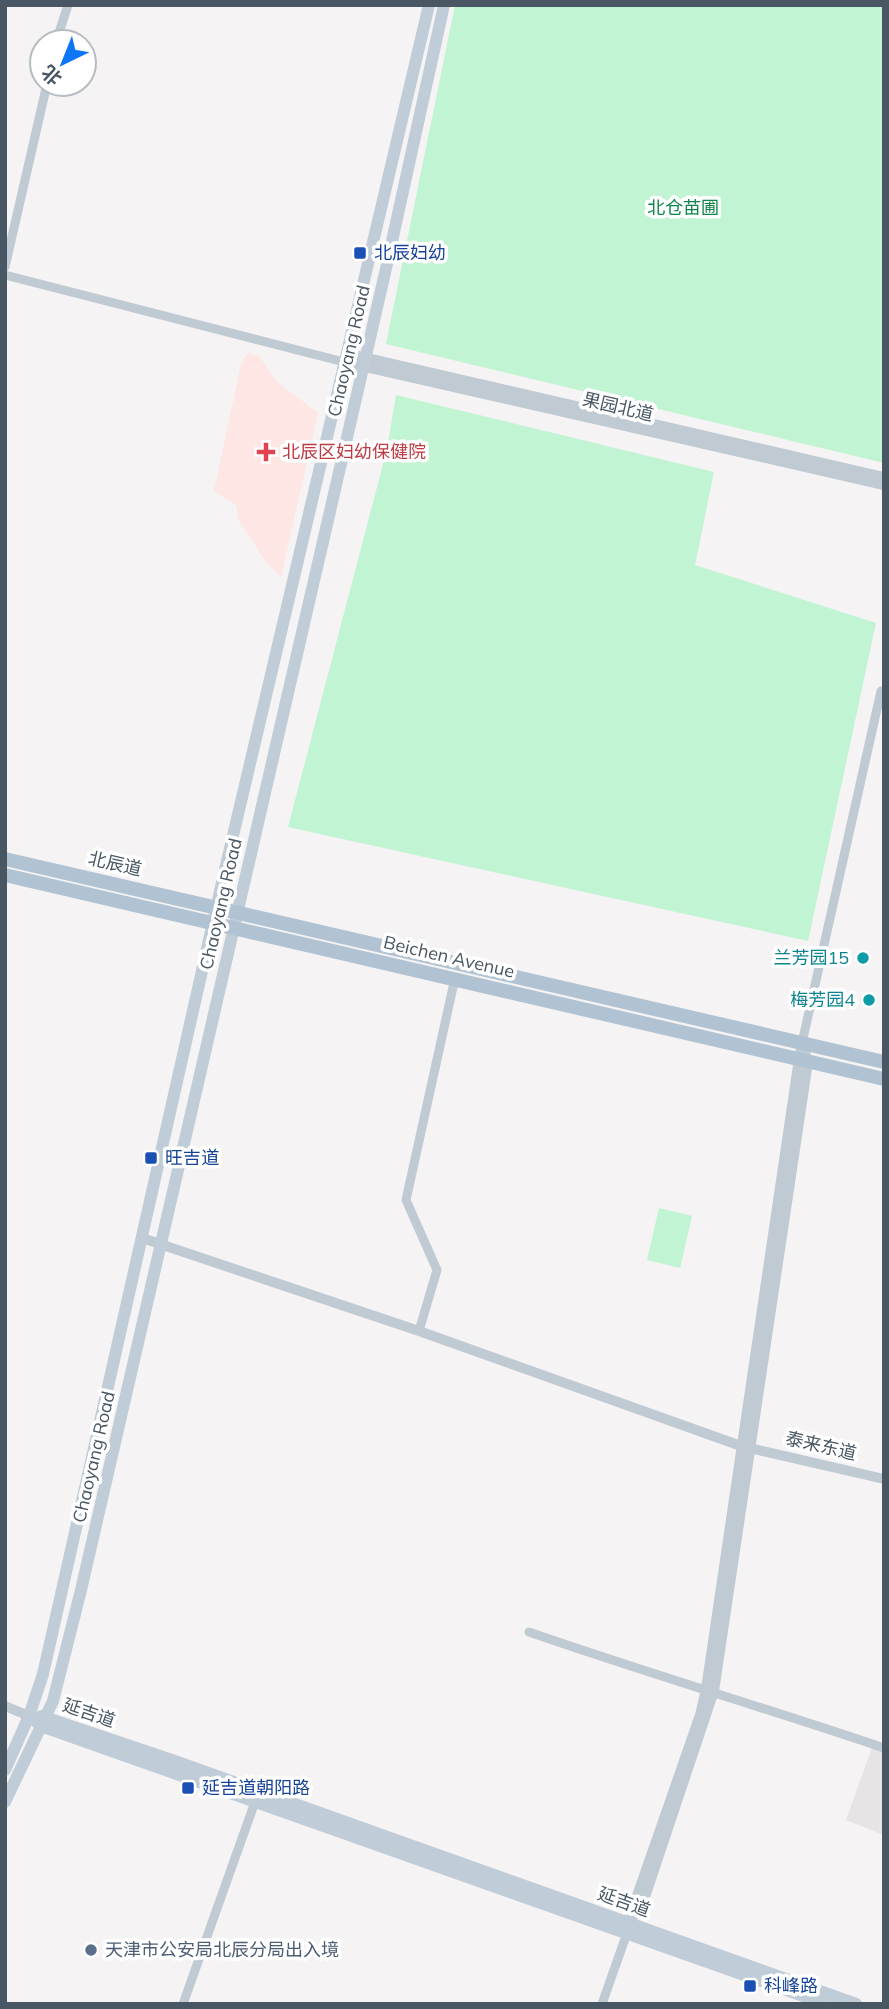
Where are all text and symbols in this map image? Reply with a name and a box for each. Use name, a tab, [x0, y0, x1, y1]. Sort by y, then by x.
north arrow	[28, 28, 98, 98]
text: 北	[36, 60, 67, 91]
park label: 北仓苗圃	[647, 196, 719, 219]
place label: 北辰妇幼	[374, 241, 446, 264]
marker: 北辰妇幼	[352, 245, 368, 261]
street label: Chaoyang Road	[322, 283, 375, 419]
street label: 果园北道	[580, 387, 656, 426]
place label: 北辰区妇幼保健院	[282, 440, 426, 463]
marker: 北辰区妇幼保健院	[256, 442, 276, 462]
street label: Chaoyang Road	[194, 836, 247, 972]
street label: 北辰道	[86, 846, 144, 881]
street label: Beichen Avenue	[381, 930, 517, 983]
place label: 兰芳园15	[773, 946, 849, 969]
marker: 兰芳园15	[855, 950, 871, 966]
place label: 梅芳园4	[790, 988, 855, 1011]
marker: 梅芳园4	[861, 992, 877, 1008]
place label: 旺吉道	[165, 1146, 219, 1169]
marker: 旺吉道	[143, 1150, 159, 1166]
street label: Chaoyang Road	[67, 1389, 120, 1525]
street label: 泰来东道	[783, 1426, 859, 1465]
street label: 延吉道	[60, 1693, 118, 1732]
place label: 延吉道朝阳路	[202, 1776, 310, 1799]
marker: 延吉道朝阳路	[180, 1780, 196, 1796]
street label: 延吉道	[595, 1881, 653, 1922]
place label: 天津市公安局北辰分局出入境	[105, 1938, 339, 1961]
marker: 天津市公安局北辰分局出入境	[83, 1942, 99, 1958]
place label: 科峰路	[764, 1974, 818, 1997]
marker: 科峰路	[742, 1978, 758, 1994]

